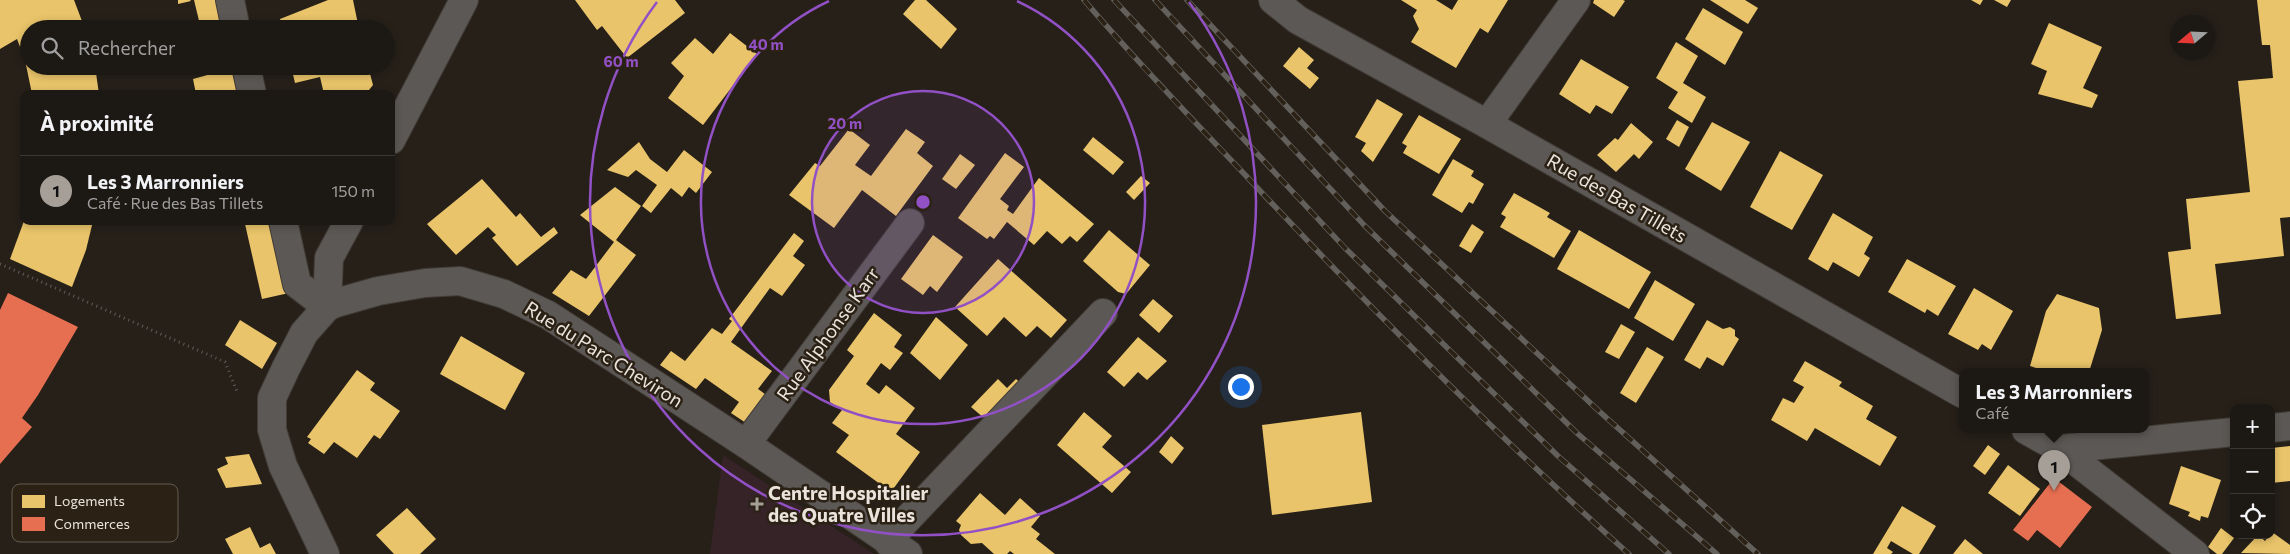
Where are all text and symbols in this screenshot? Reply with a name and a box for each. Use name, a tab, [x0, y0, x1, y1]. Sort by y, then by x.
north arrow	[2170, 15, 2215, 60]
search box	[20, 20, 395, 75]
icon: search	[38, 34, 66, 62]
text: 40 m	[748, 35, 784, 53]
text: Rechercher	[78, 36, 176, 59]
text: 60 m	[603, 52, 639, 70]
text: À proximité	[40, 110, 154, 135]
text: 20 m	[828, 114, 862, 132]
street label: Rue des Bas Tillets	[1543, 148, 1691, 247]
text: Les 3 Marronniers	[87, 170, 244, 193]
text: 1	[52, 181, 60, 200]
text: 150 m	[332, 181, 375, 200]
text: Café · Rue des Bas Tillets	[87, 193, 263, 212]
centre of rings	[914, 193, 932, 211]
street label: Rue Alphonse Karr	[771, 262, 884, 405]
street label: Rue du Parc Cheviron	[521, 296, 688, 412]
popup	[1959, 368, 2149, 433]
your location	[1228, 374, 1254, 400]
text: Les 3 Marronniers	[1976, 380, 2132, 403]
text: Café	[1976, 403, 2009, 422]
map controls	[2230, 404, 2275, 539]
button: +	[2230, 404, 2275, 449]
button: −	[2230, 449, 2275, 494]
pin: 1	[2038, 450, 2070, 491]
place label: Centre Hospitalier des Quatre Villes	[768, 481, 929, 526]
legend	[12, 484, 178, 542]
text: Logements	[54, 492, 125, 509]
button: locate	[2230, 494, 2275, 539]
marker: Centre Hospitalier des Quatre Villes	[750, 497, 764, 511]
text: Commerces	[54, 515, 130, 532]

